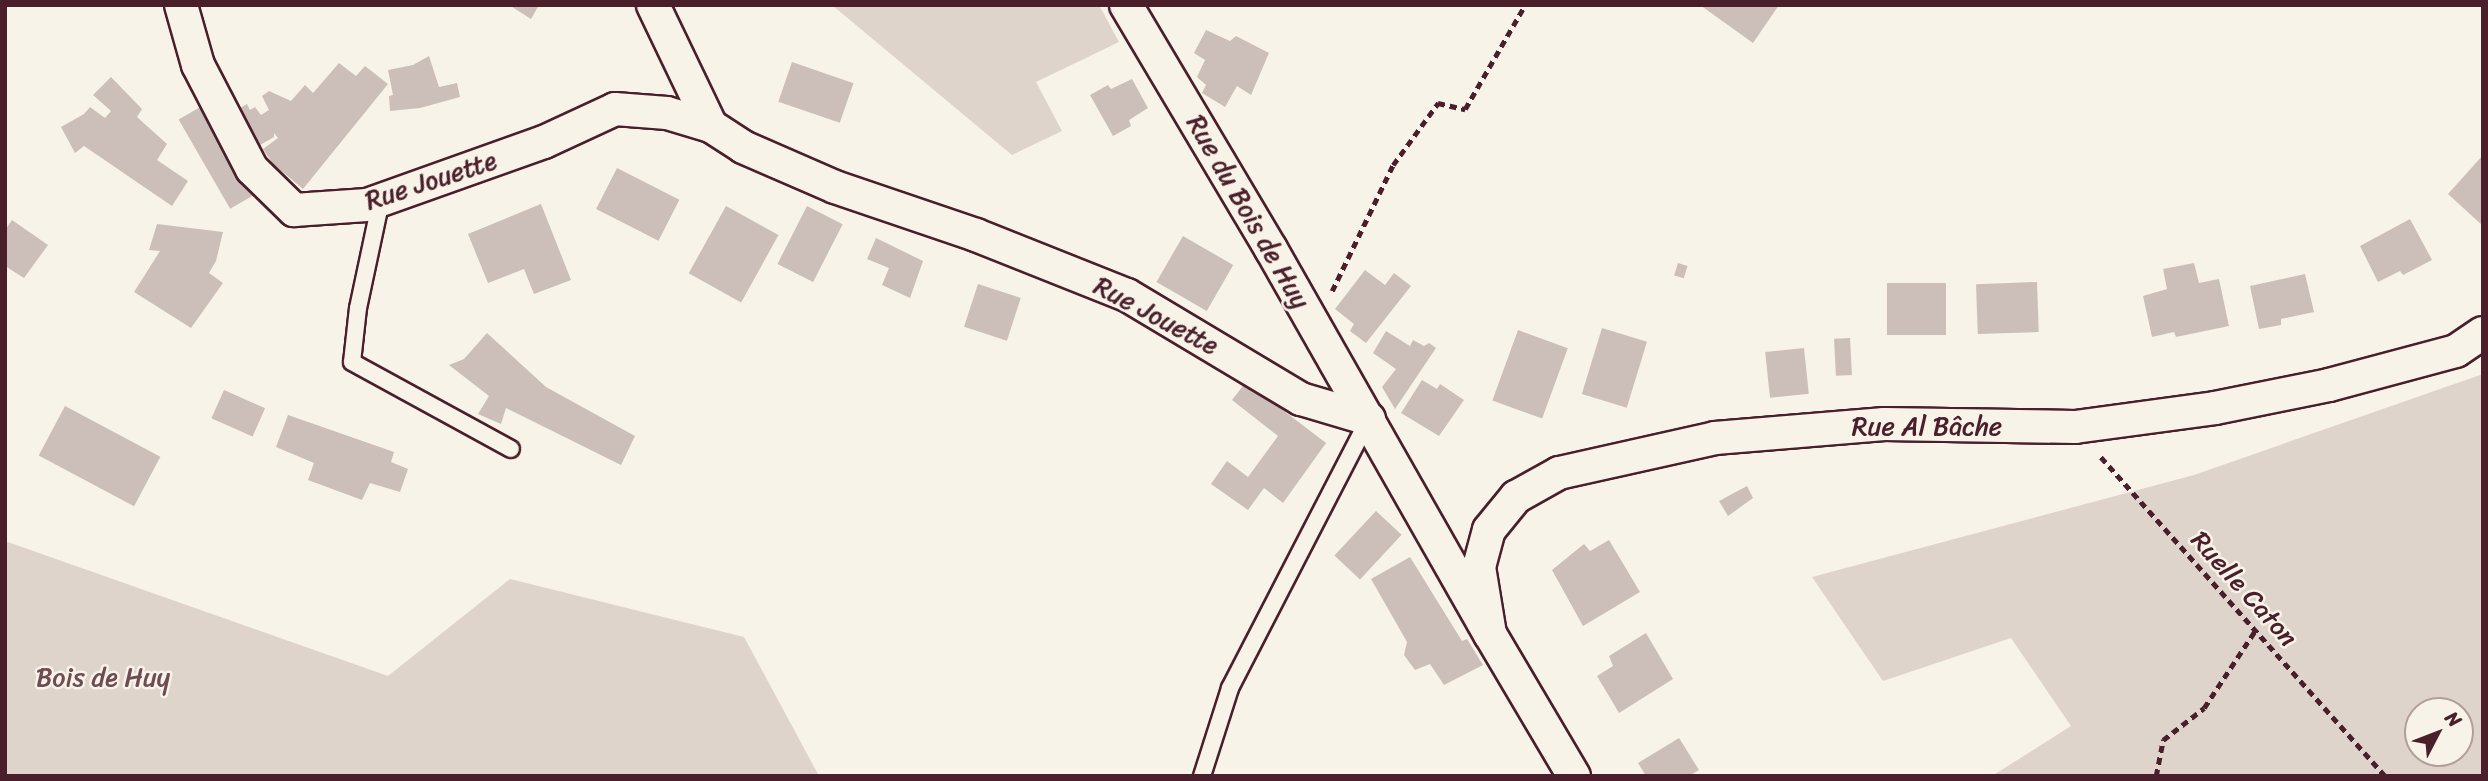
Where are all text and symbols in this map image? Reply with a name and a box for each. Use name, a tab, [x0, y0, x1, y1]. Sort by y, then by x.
street label: Rue du Bois de Huy	[1180, 109, 1316, 315]
street label: Rue Jouette	[361, 145, 501, 217]
street label: Rue Jouette	[1088, 270, 1224, 362]
street label: Rue Al Bâche	[1852, 411, 2002, 443]
street label: Ruelle Caton	[2184, 525, 2304, 653]
park label: Bois de Huy	[35, 662, 171, 694]
north arrow	[2404, 697, 2474, 767]
text: N	[2437, 703, 2470, 735]

